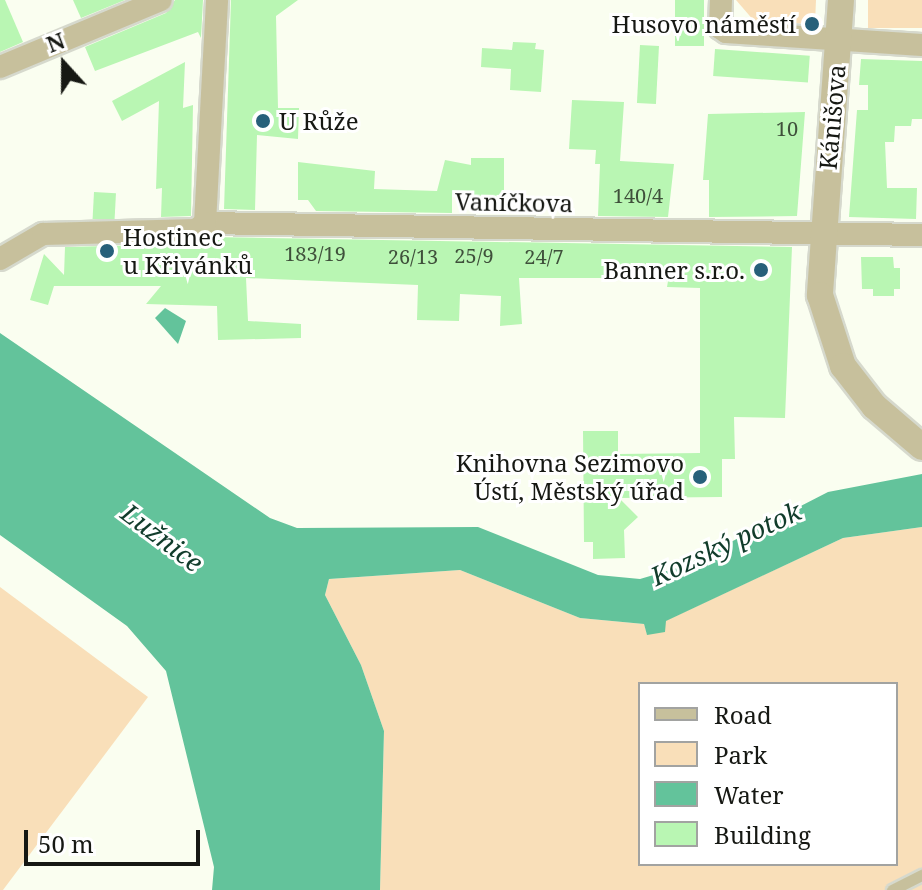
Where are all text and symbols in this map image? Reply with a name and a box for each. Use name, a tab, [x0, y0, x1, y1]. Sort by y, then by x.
place label: Husovo náměstí	[612, 10, 796, 38]
marker: Husovo náměstí	[803, 15, 821, 33]
north arrow	[24, 24, 104, 104]
text: N	[42, 24, 69, 59]
street label: Kánišova	[813, 63, 851, 171]
place label: U Růže	[279, 107, 359, 135]
marker: U Růže	[254, 112, 272, 130]
house number: 10	[776, 116, 798, 140]
house number: 140/4	[613, 183, 663, 207]
street label: Vaníčkova	[455, 187, 573, 217]
place label: Hostinec u Křivánků	[123, 223, 252, 279]
house number: 183/19	[284, 241, 346, 265]
marker: Hostinec u Křivánků	[98, 242, 116, 260]
house number: 25/9	[454, 243, 494, 267]
house number: 26/13	[388, 244, 438, 268]
house number: 24/7	[524, 244, 564, 268]
place label: Banner s.r.o.	[604, 256, 745, 284]
marker: Banner s.r.o.	[752, 261, 770, 279]
place label: Knihovna Sezimovo Ústí, Městský úřad	[456, 449, 684, 505]
marker: Knihovna Sezimovo Ústí, Městský úřad	[691, 468, 709, 486]
water label: Kozský potok	[646, 496, 806, 592]
water label: Lužnice	[115, 497, 209, 579]
legend	[638, 682, 898, 866]
text: Road	[714, 698, 772, 731]
text: Park	[714, 738, 767, 771]
text: Water	[714, 778, 784, 811]
scale bar	[28, 814, 204, 864]
text: Building	[714, 818, 811, 851]
text: 50 m	[38, 827, 94, 860]

